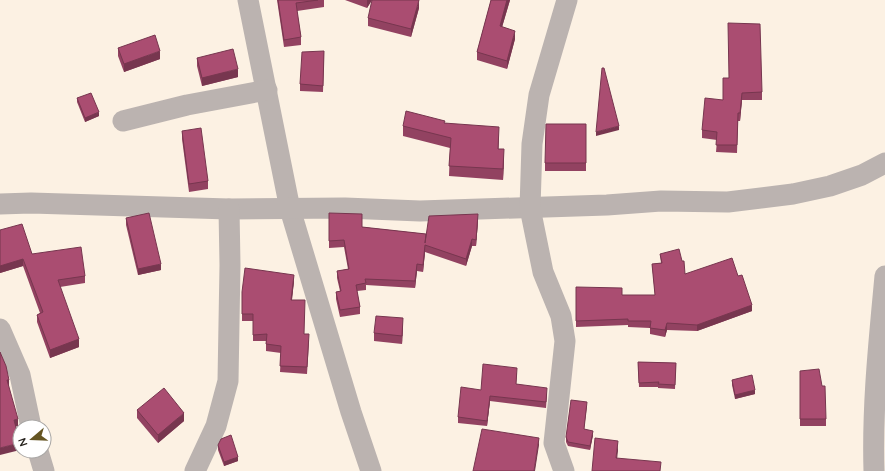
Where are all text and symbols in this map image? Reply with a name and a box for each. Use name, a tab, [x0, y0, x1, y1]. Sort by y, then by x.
north arrow	[12, 419, 52, 459]
text: N	[15, 436, 30, 448]

